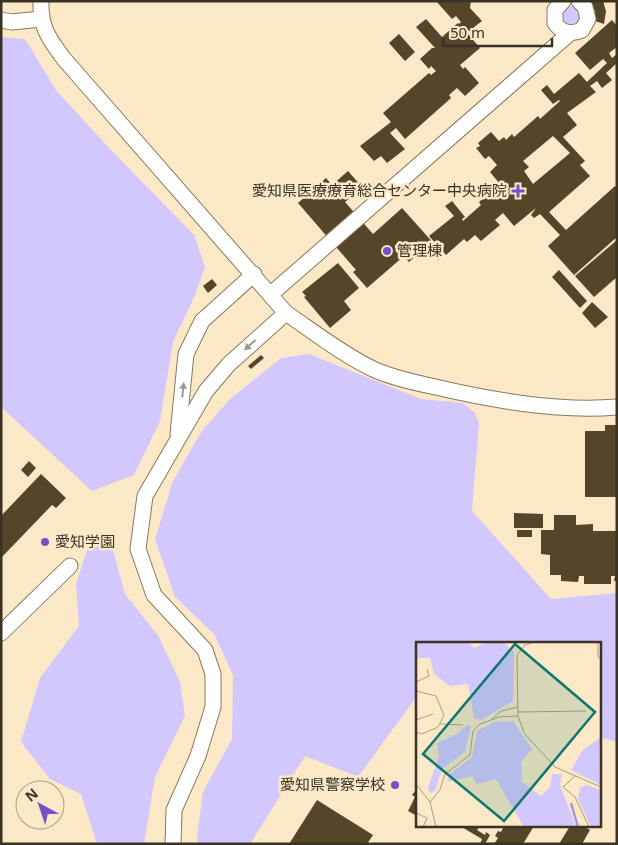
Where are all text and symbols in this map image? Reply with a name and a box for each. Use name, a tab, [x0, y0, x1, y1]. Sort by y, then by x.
scale bar	[443, 15, 552, 47]
text: 50 m	[450, 22, 485, 42]
place label: 愛知県医療療育総合センター中央病院	[252, 180, 507, 200]
marker: 愛知県医療療育総合センター中央病院	[511, 184, 525, 198]
place label: 管理棟	[397, 240, 442, 260]
marker: 管理棟	[381, 245, 393, 257]
one-way arrow	[245, 339, 257, 351]
one-way arrow	[179, 382, 187, 398]
place label: 愛知学園	[55, 531, 115, 551]
marker: 愛知学園	[39, 536, 51, 548]
inset map	[416, 642, 600, 828]
place label: 愛知県警察学校	[280, 774, 385, 794]
marker: 愛知県警察学校	[389, 779, 401, 791]
north arrow	[15, 780, 65, 830]
text: N	[21, 784, 42, 806]

